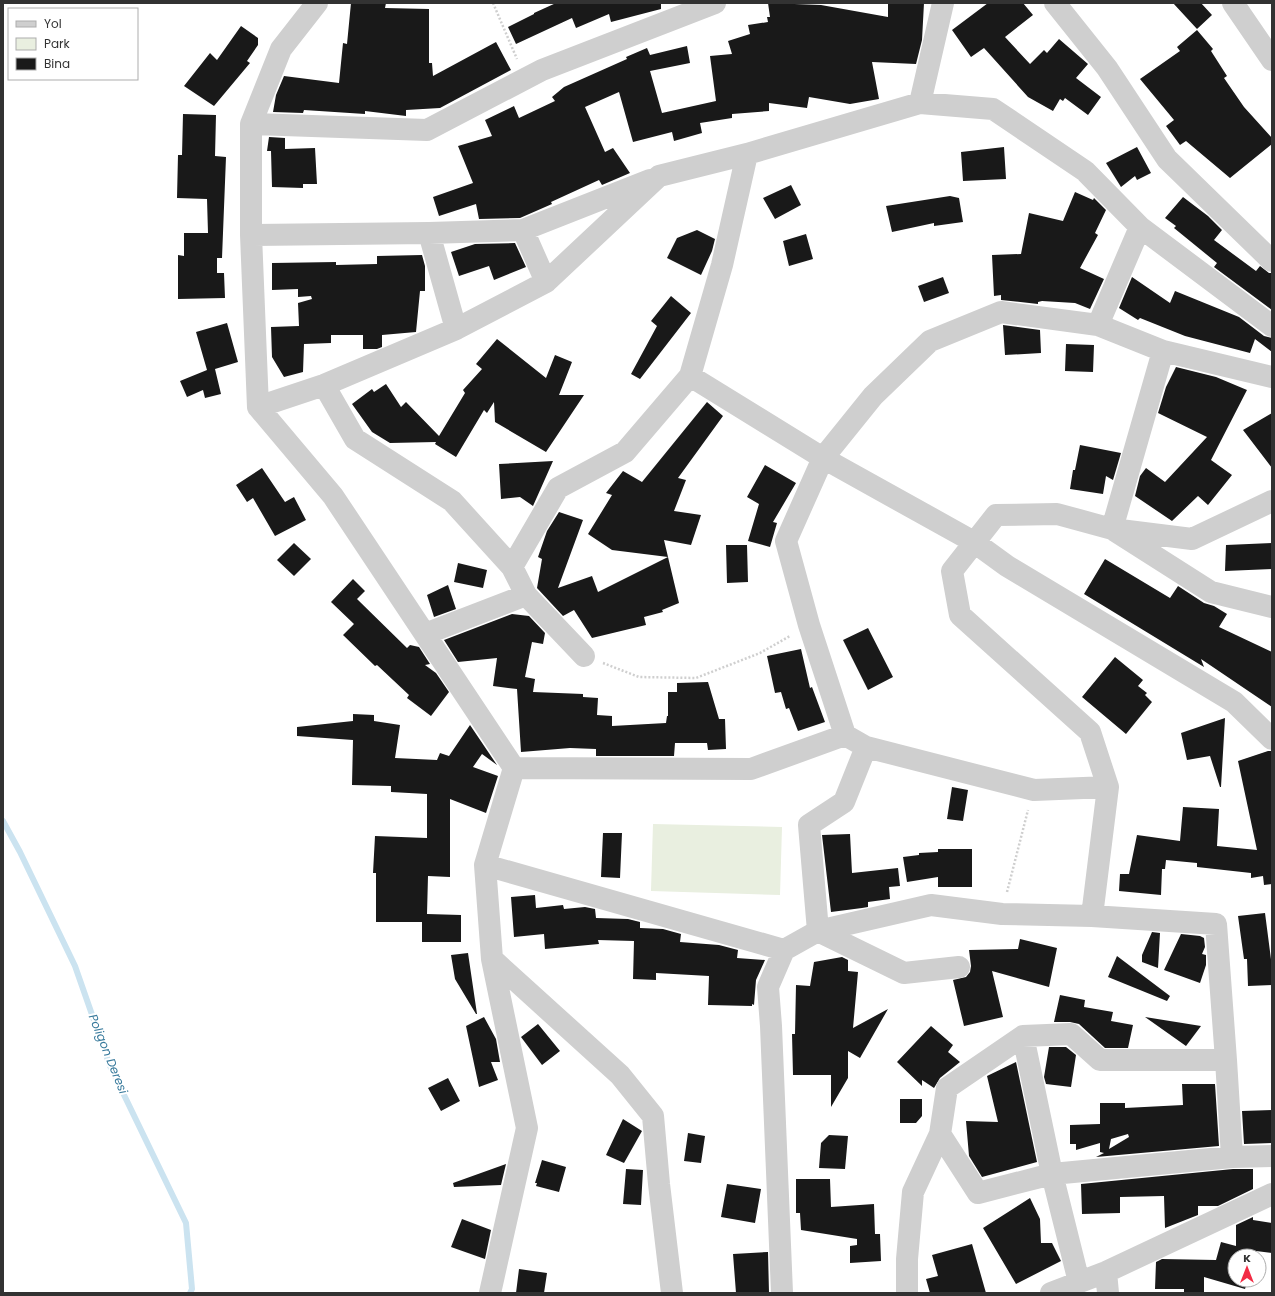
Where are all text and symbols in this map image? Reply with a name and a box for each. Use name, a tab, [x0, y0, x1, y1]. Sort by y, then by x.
legend	[8, 8, 138, 80]
text: Yol	[44, 15, 62, 32]
text: Park	[44, 35, 71, 52]
text: Bina	[44, 55, 70, 72]
water label: Poligon Deresi	[85, 1011, 133, 1097]
north arrow	[1227, 1248, 1267, 1288]
text: K	[1243, 1250, 1251, 1266]

